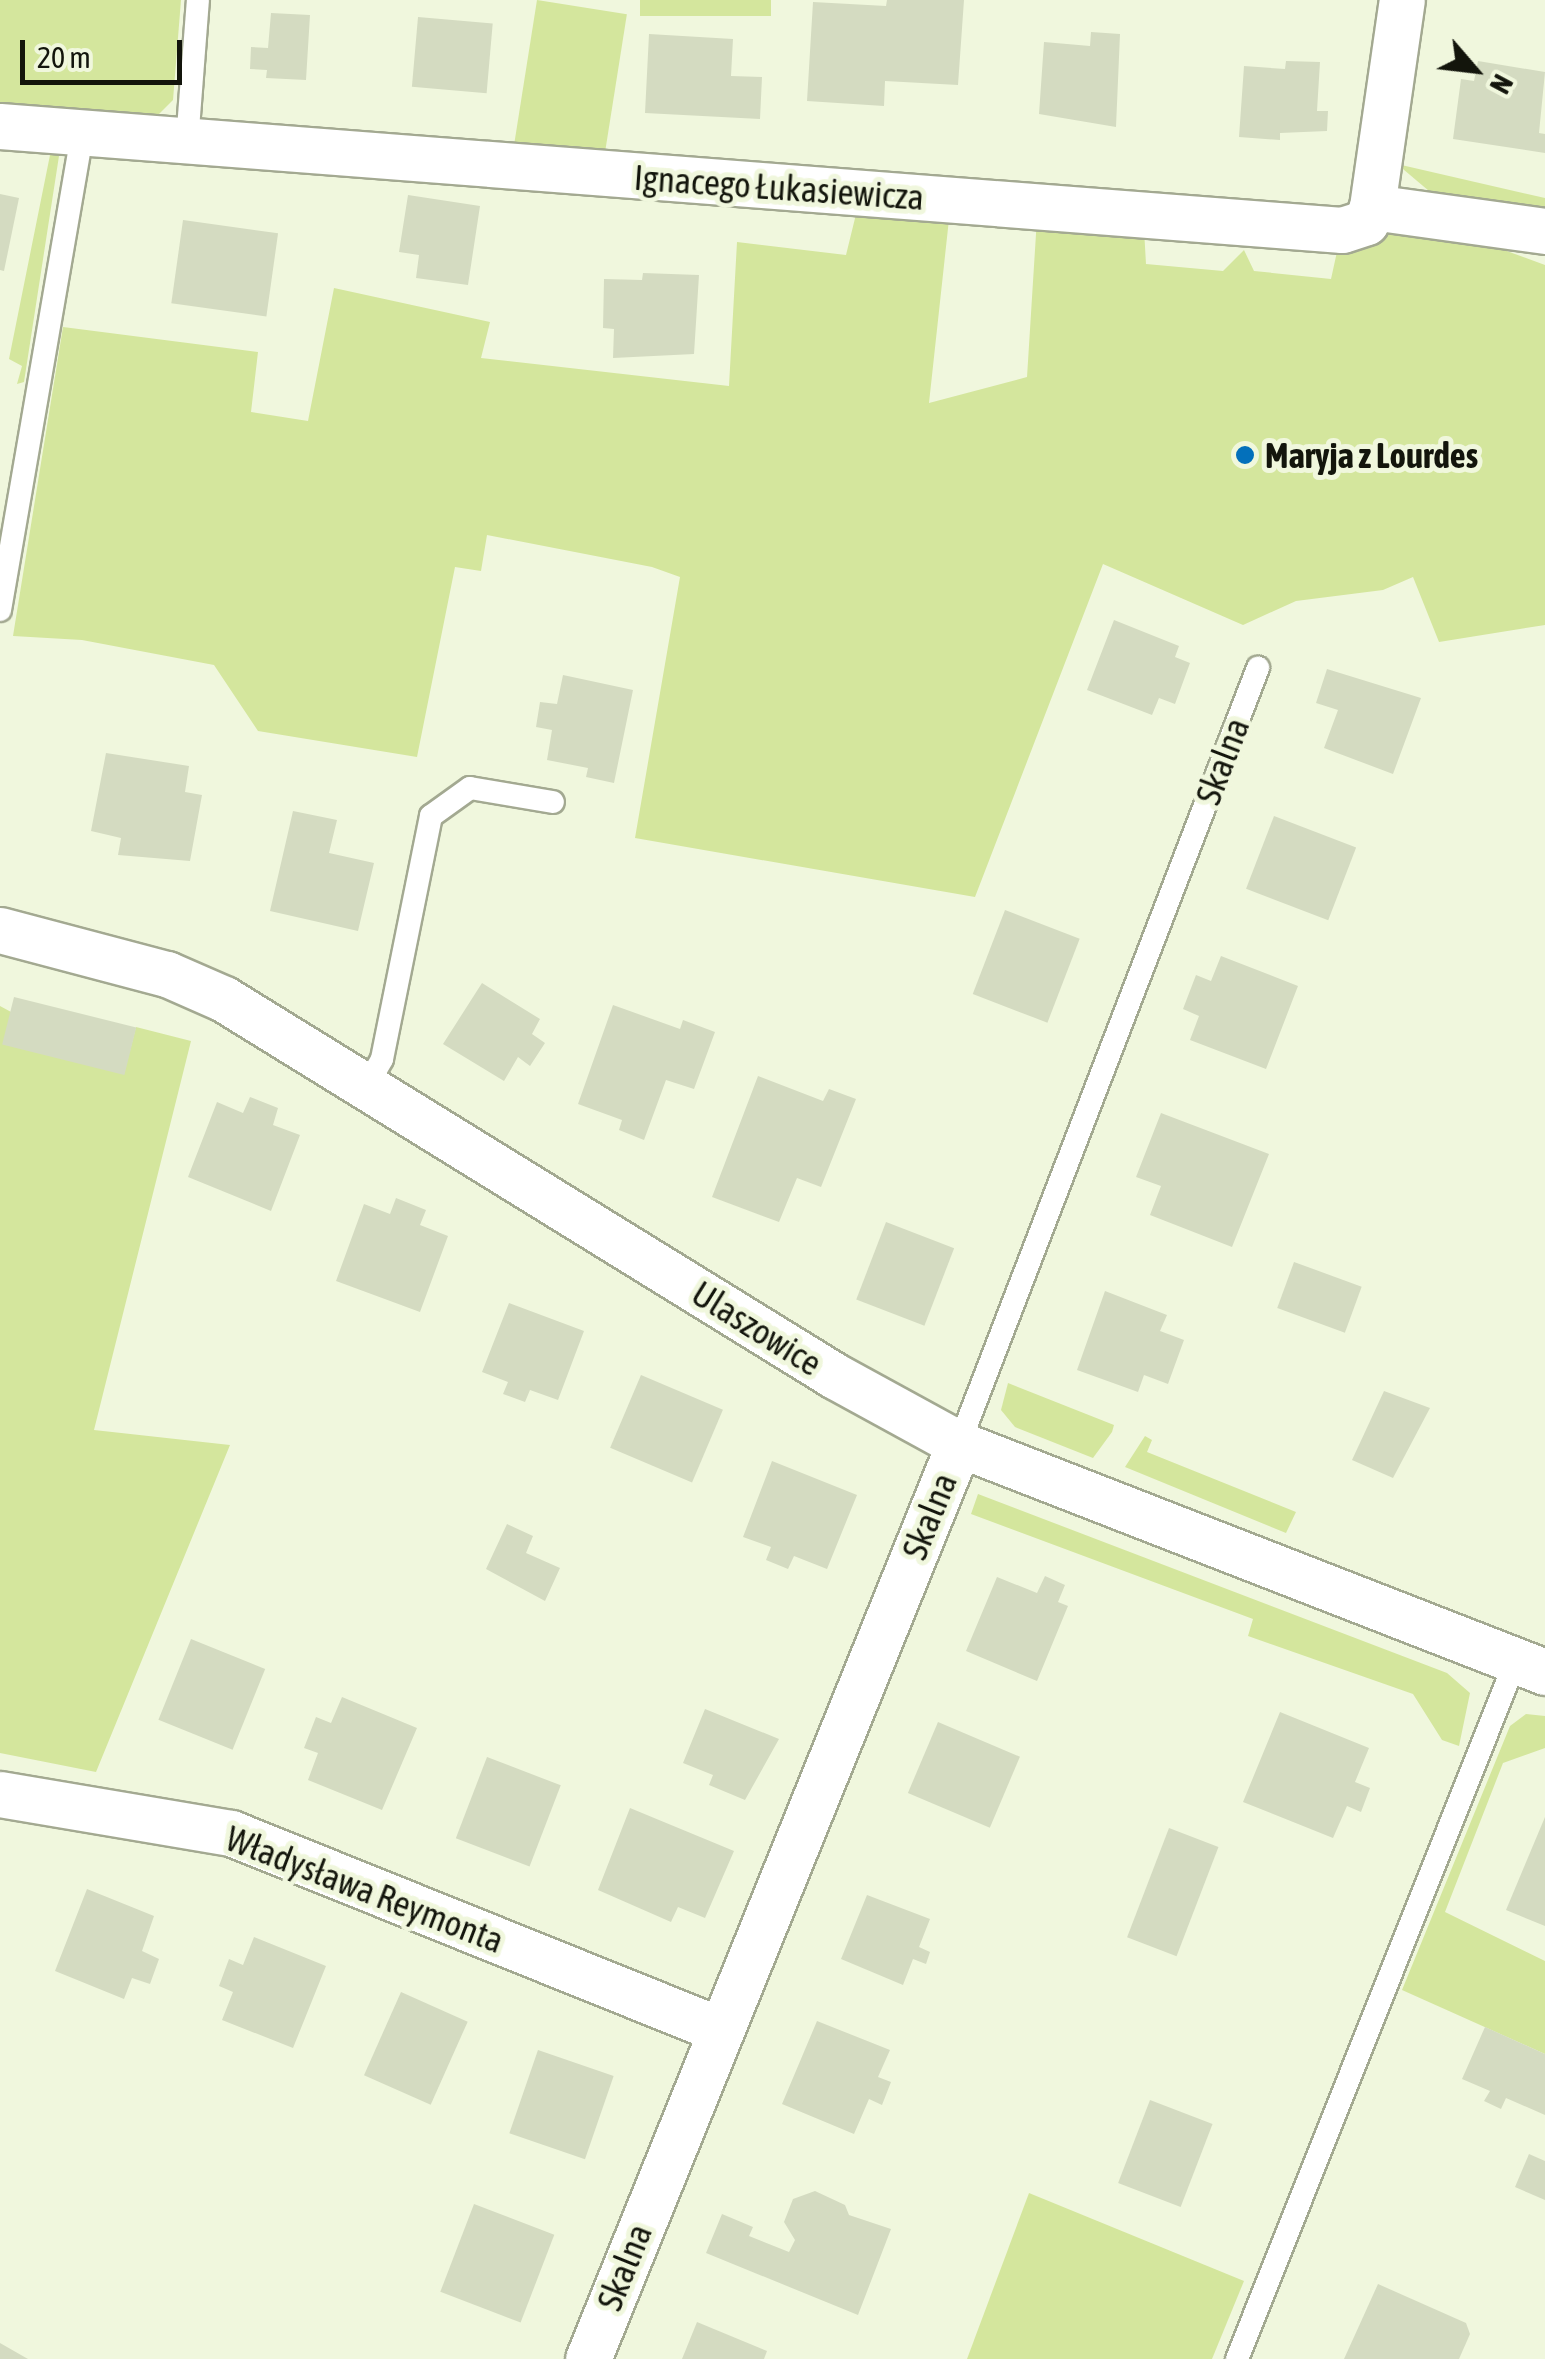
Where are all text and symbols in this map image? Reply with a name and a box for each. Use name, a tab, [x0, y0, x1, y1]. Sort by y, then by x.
scale bar	[25, 20, 188, 82]
north arrow	[1425, 20, 1525, 120]
text: 20 m	[37, 40, 91, 74]
text: N	[1483, 69, 1519, 99]
street label: Ignacego Łukasiewicza	[633, 156, 925, 218]
place label: Maryja z Lourdes	[1265, 434, 1478, 476]
marker: Maryja z Lourdes	[1234, 444, 1256, 466]
street label: Skalna	[1186, 712, 1258, 810]
street label: Ulaszowice	[685, 1272, 829, 1384]
street label: Skalna	[893, 1467, 965, 1565]
street label: Władysława Reymonta	[220, 1817, 510, 1961]
street label: Skalna	[588, 2218, 660, 2316]

